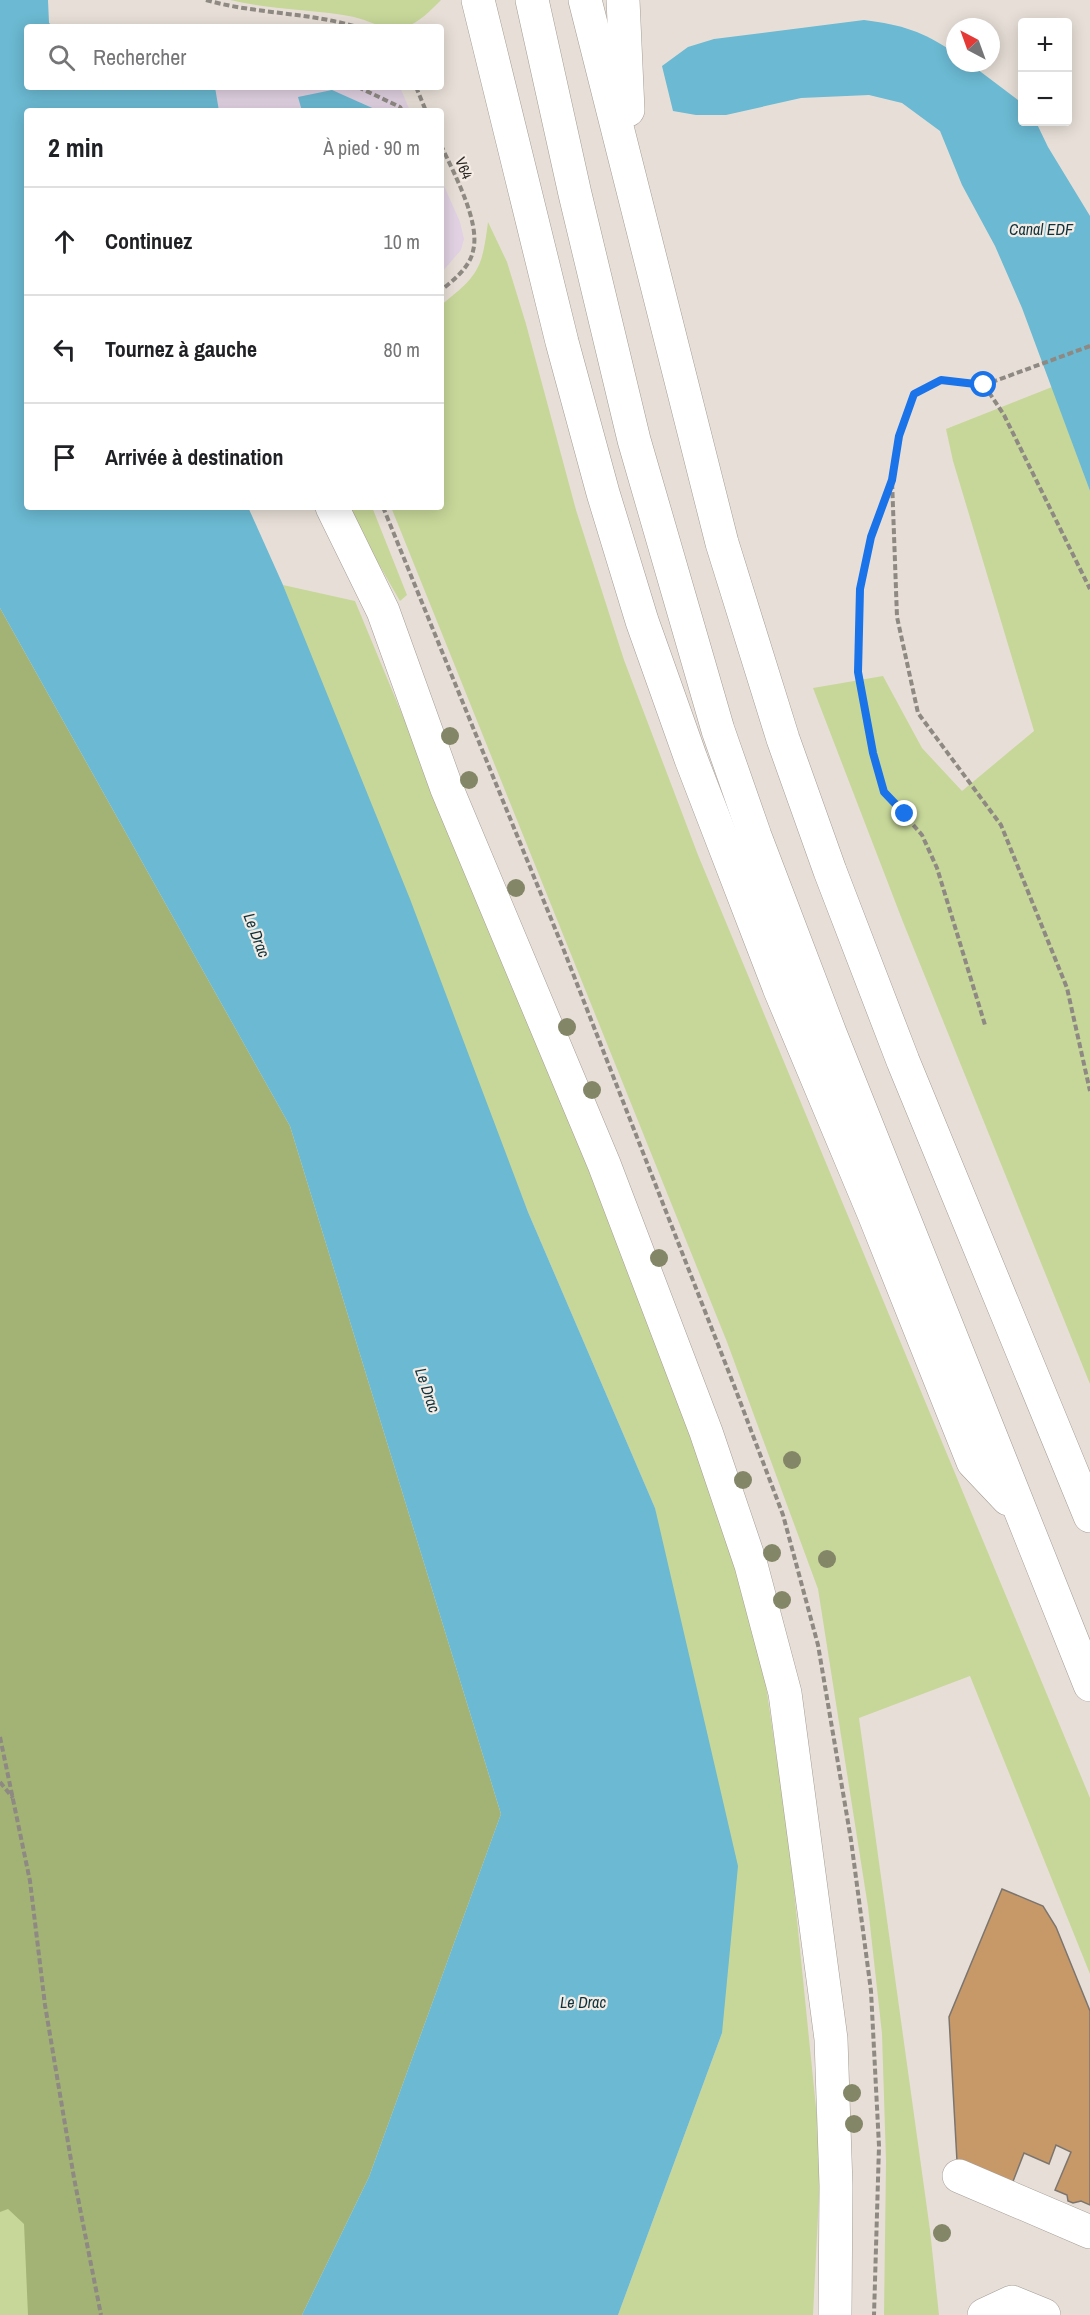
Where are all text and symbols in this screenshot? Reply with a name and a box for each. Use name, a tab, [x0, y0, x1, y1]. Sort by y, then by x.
north arrow	[946, 18, 1000, 72]
map controls	[1018, 18, 1072, 126]
button: +	[1018, 18, 1072, 72]
search box	[24, 24, 444, 90]
icon: search	[45, 41, 78, 74]
text: Rechercher	[93, 42, 186, 72]
button: −	[1018, 72, 1072, 126]
text: 2 min	[48, 130, 104, 165]
text: À pied · 90 m	[323, 134, 420, 161]
street label: V64	[450, 154, 478, 182]
water label: Canal EDF	[1009, 218, 1074, 240]
icon: ahead	[48, 225, 81, 258]
text: Continuez	[105, 226, 192, 256]
text: 10 m	[384, 228, 420, 255]
icon: left	[48, 333, 81, 366]
text: Tournez à gauche	[105, 334, 257, 364]
text: 80 m	[384, 336, 420, 363]
route start	[970, 371, 996, 397]
icon: arrive	[48, 441, 81, 474]
text: Arrivée à destination	[105, 442, 283, 472]
route end	[891, 800, 917, 826]
water label: Le Drac	[238, 910, 276, 961]
water label: Le Drac	[410, 1365, 446, 1416]
water label: Le Drac	[560, 1991, 606, 2013]

